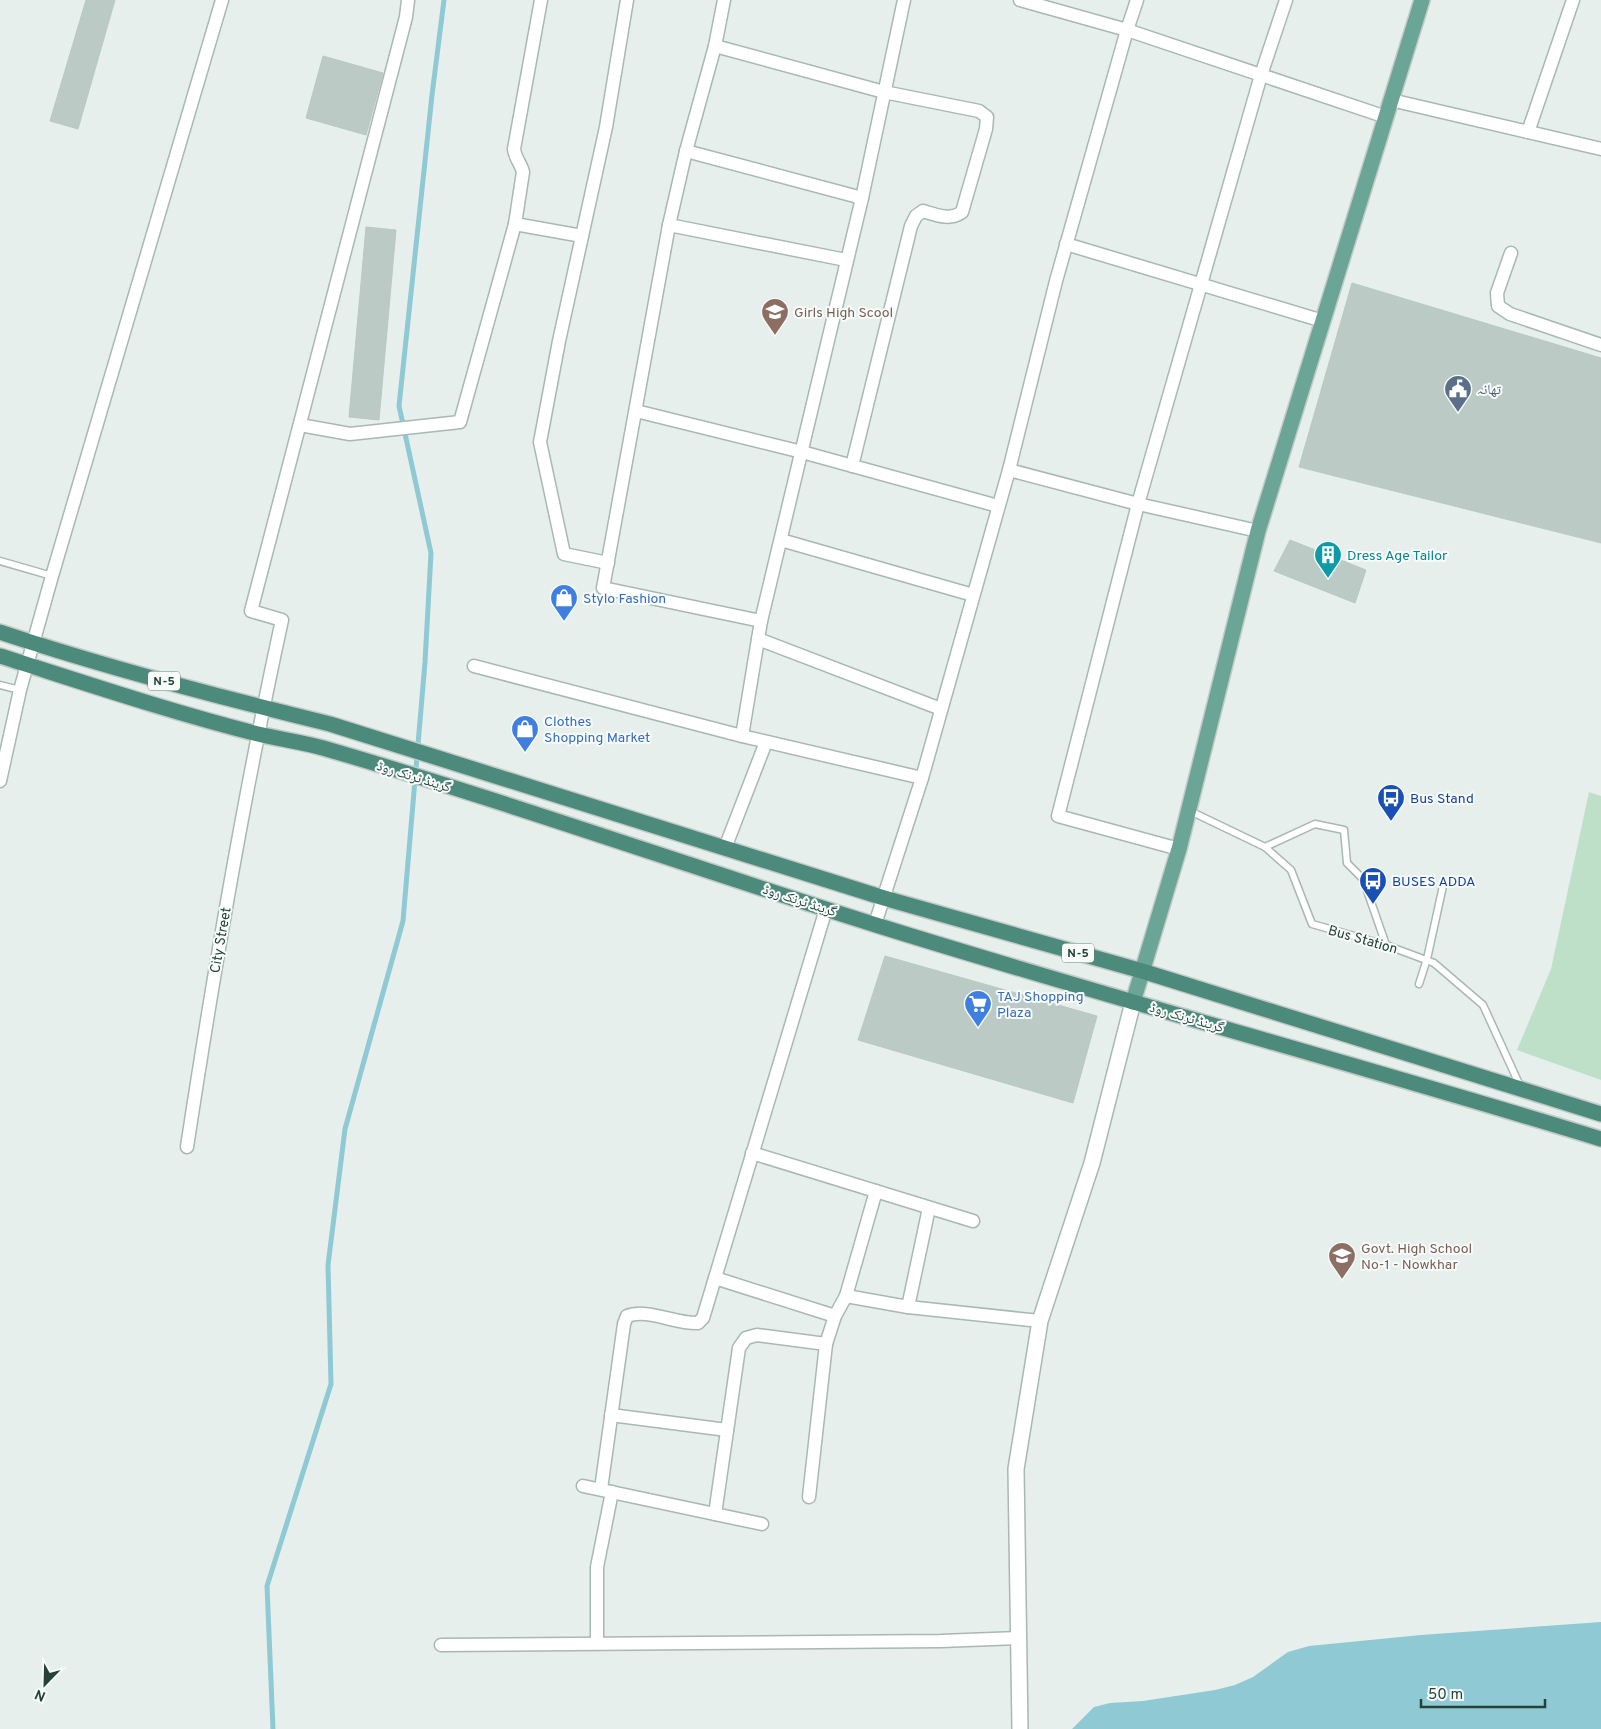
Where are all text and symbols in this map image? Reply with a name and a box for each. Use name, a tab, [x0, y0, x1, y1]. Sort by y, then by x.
school or university icon: Girls High Scool	[760, 297, 790, 336]
place label: Girls High Scool	[794, 305, 893, 322]
public building icon: تھانہ	[1443, 374, 1473, 413]
place label: تھانہ	[1477, 382, 1501, 399]
building icon: Dress Age Tailor	[1313, 540, 1343, 579]
place label: Dress Age Tailor	[1347, 548, 1448, 565]
shop icon: Stylo Fashion	[549, 583, 579, 622]
place label: Stylo Fashion	[583, 591, 666, 608]
road number: N-5	[148, 671, 180, 690]
shop icon: Clothes Shopping Market	[510, 714, 540, 753]
place label: Clothes Shopping Market	[544, 714, 650, 747]
street label: گرینڈ ٹرنک روڈ	[374, 758, 453, 797]
bus stop icon: Bus Stand	[1376, 783, 1406, 822]
place label: Bus Stand	[1410, 791, 1474, 808]
bus stop icon: BUSES ADDA	[1358, 866, 1388, 905]
place label: BUSES ADDA	[1392, 874, 1476, 891]
street label: گرینڈ ٹرنک روڈ	[761, 882, 839, 921]
street label: City Street	[207, 906, 236, 975]
street label: Bus Station	[1326, 922, 1399, 958]
road number: N-5	[1062, 944, 1094, 962]
supermarket icon: TAJ Shopping Plaza	[963, 989, 993, 1028]
place label: TAJ Shopping Plaza	[997, 989, 1084, 1022]
street label: گرینڈ ٹرنک روڈ	[1147, 1000, 1226, 1037]
school or university icon: Govt. High School No-1 - Nowkhar	[1327, 1241, 1357, 1280]
place label: Govt. High School No-1 - Nowkhar	[1361, 1241, 1472, 1274]
north arrow	[20, 1659, 70, 1709]
scale bar	[1421, 1676, 1545, 1708]
text: N	[33, 1685, 48, 1704]
text: 50 m	[1428, 1686, 1463, 1705]

